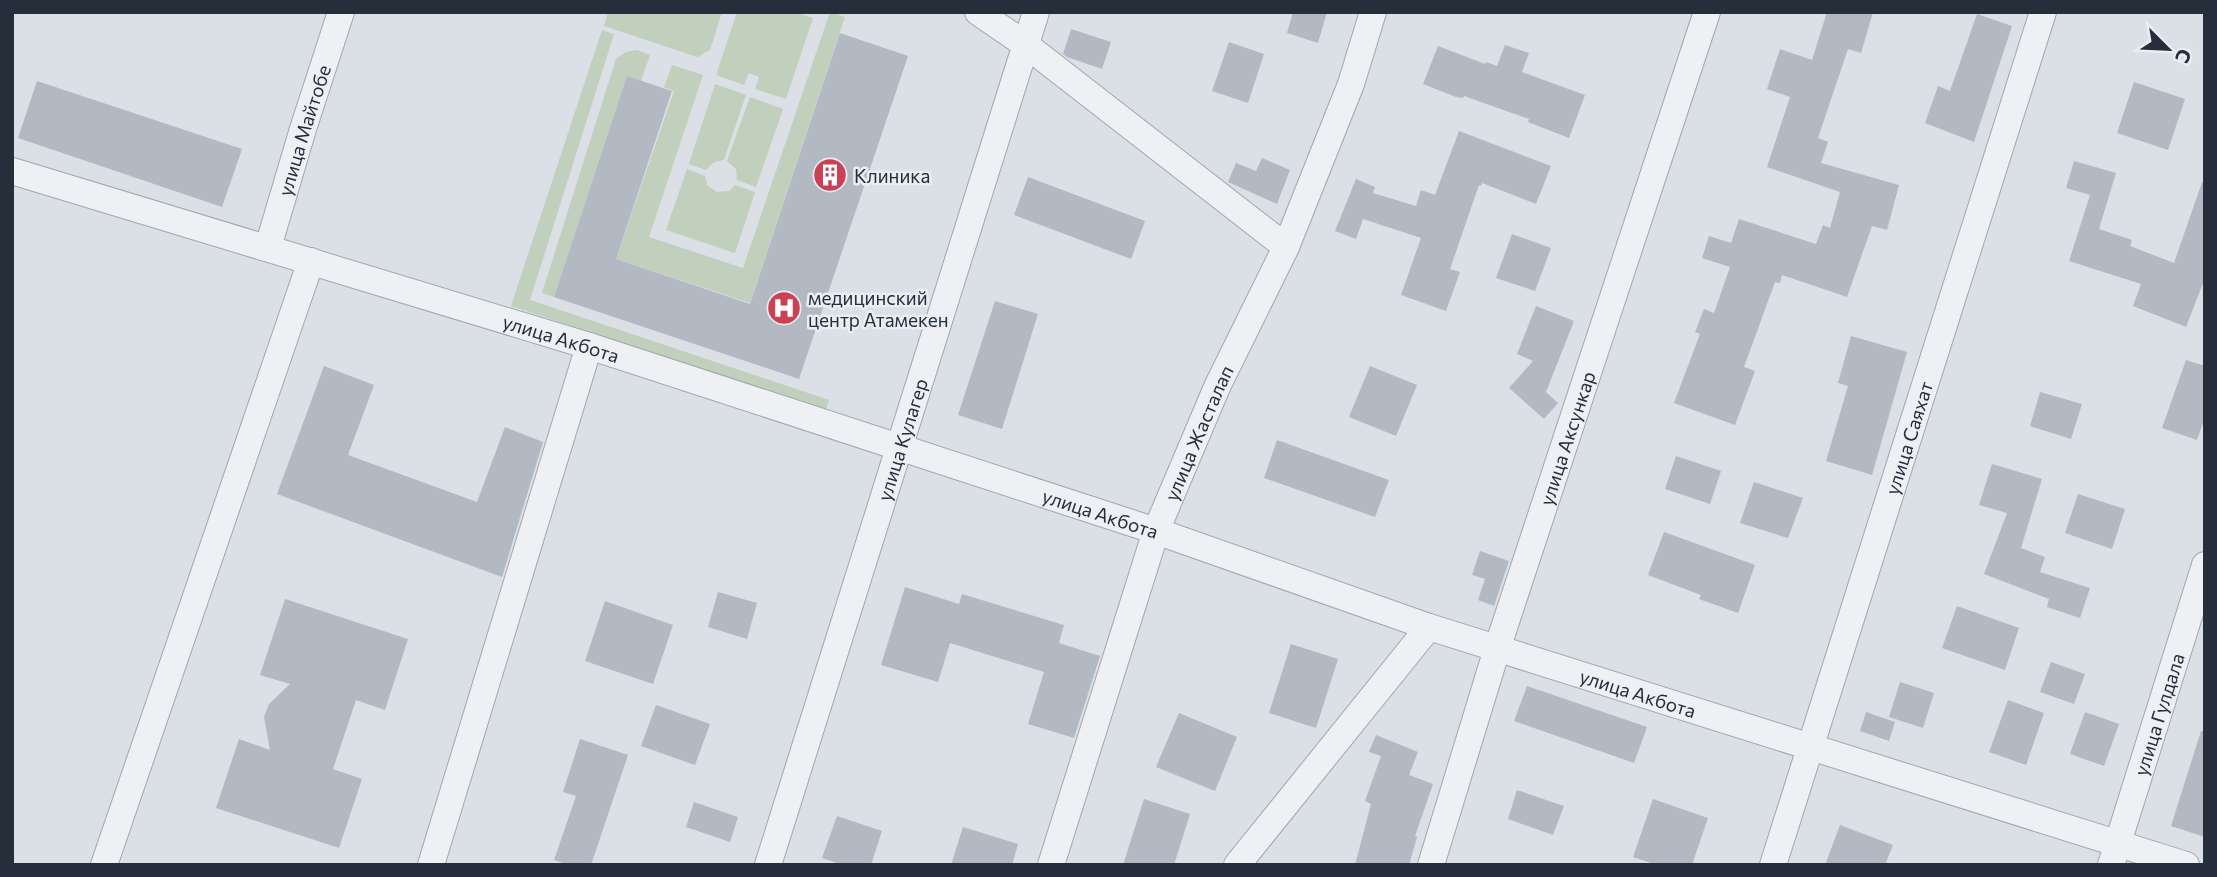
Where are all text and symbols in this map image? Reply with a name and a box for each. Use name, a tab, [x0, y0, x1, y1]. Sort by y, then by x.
north arrow	[2133, 14, 2203, 84]
text: С	[2171, 46, 2197, 67]
street label: улица Майтобе	[272, 62, 335, 199]
building icon: Клиника	[811, 156, 849, 194]
place label: Клиника	[854, 164, 930, 187]
place label: медицинский центр Атамекен	[808, 286, 949, 331]
hospital icon: медицинский центр Атамекен	[765, 289, 803, 327]
street label: улица Акбота	[500, 309, 622, 367]
street label: улица Жасталап	[1159, 361, 1237, 504]
street label: улица Аксункар	[1534, 368, 1599, 508]
street label: улица Кулагер	[872, 375, 932, 504]
street label: улица Саяхат	[1880, 378, 1937, 497]
street label: улица Акбота	[1040, 483, 1161, 543]
street label: улица Гулдала	[2128, 650, 2188, 778]
street label: улица Акбота	[1577, 664, 1699, 722]

